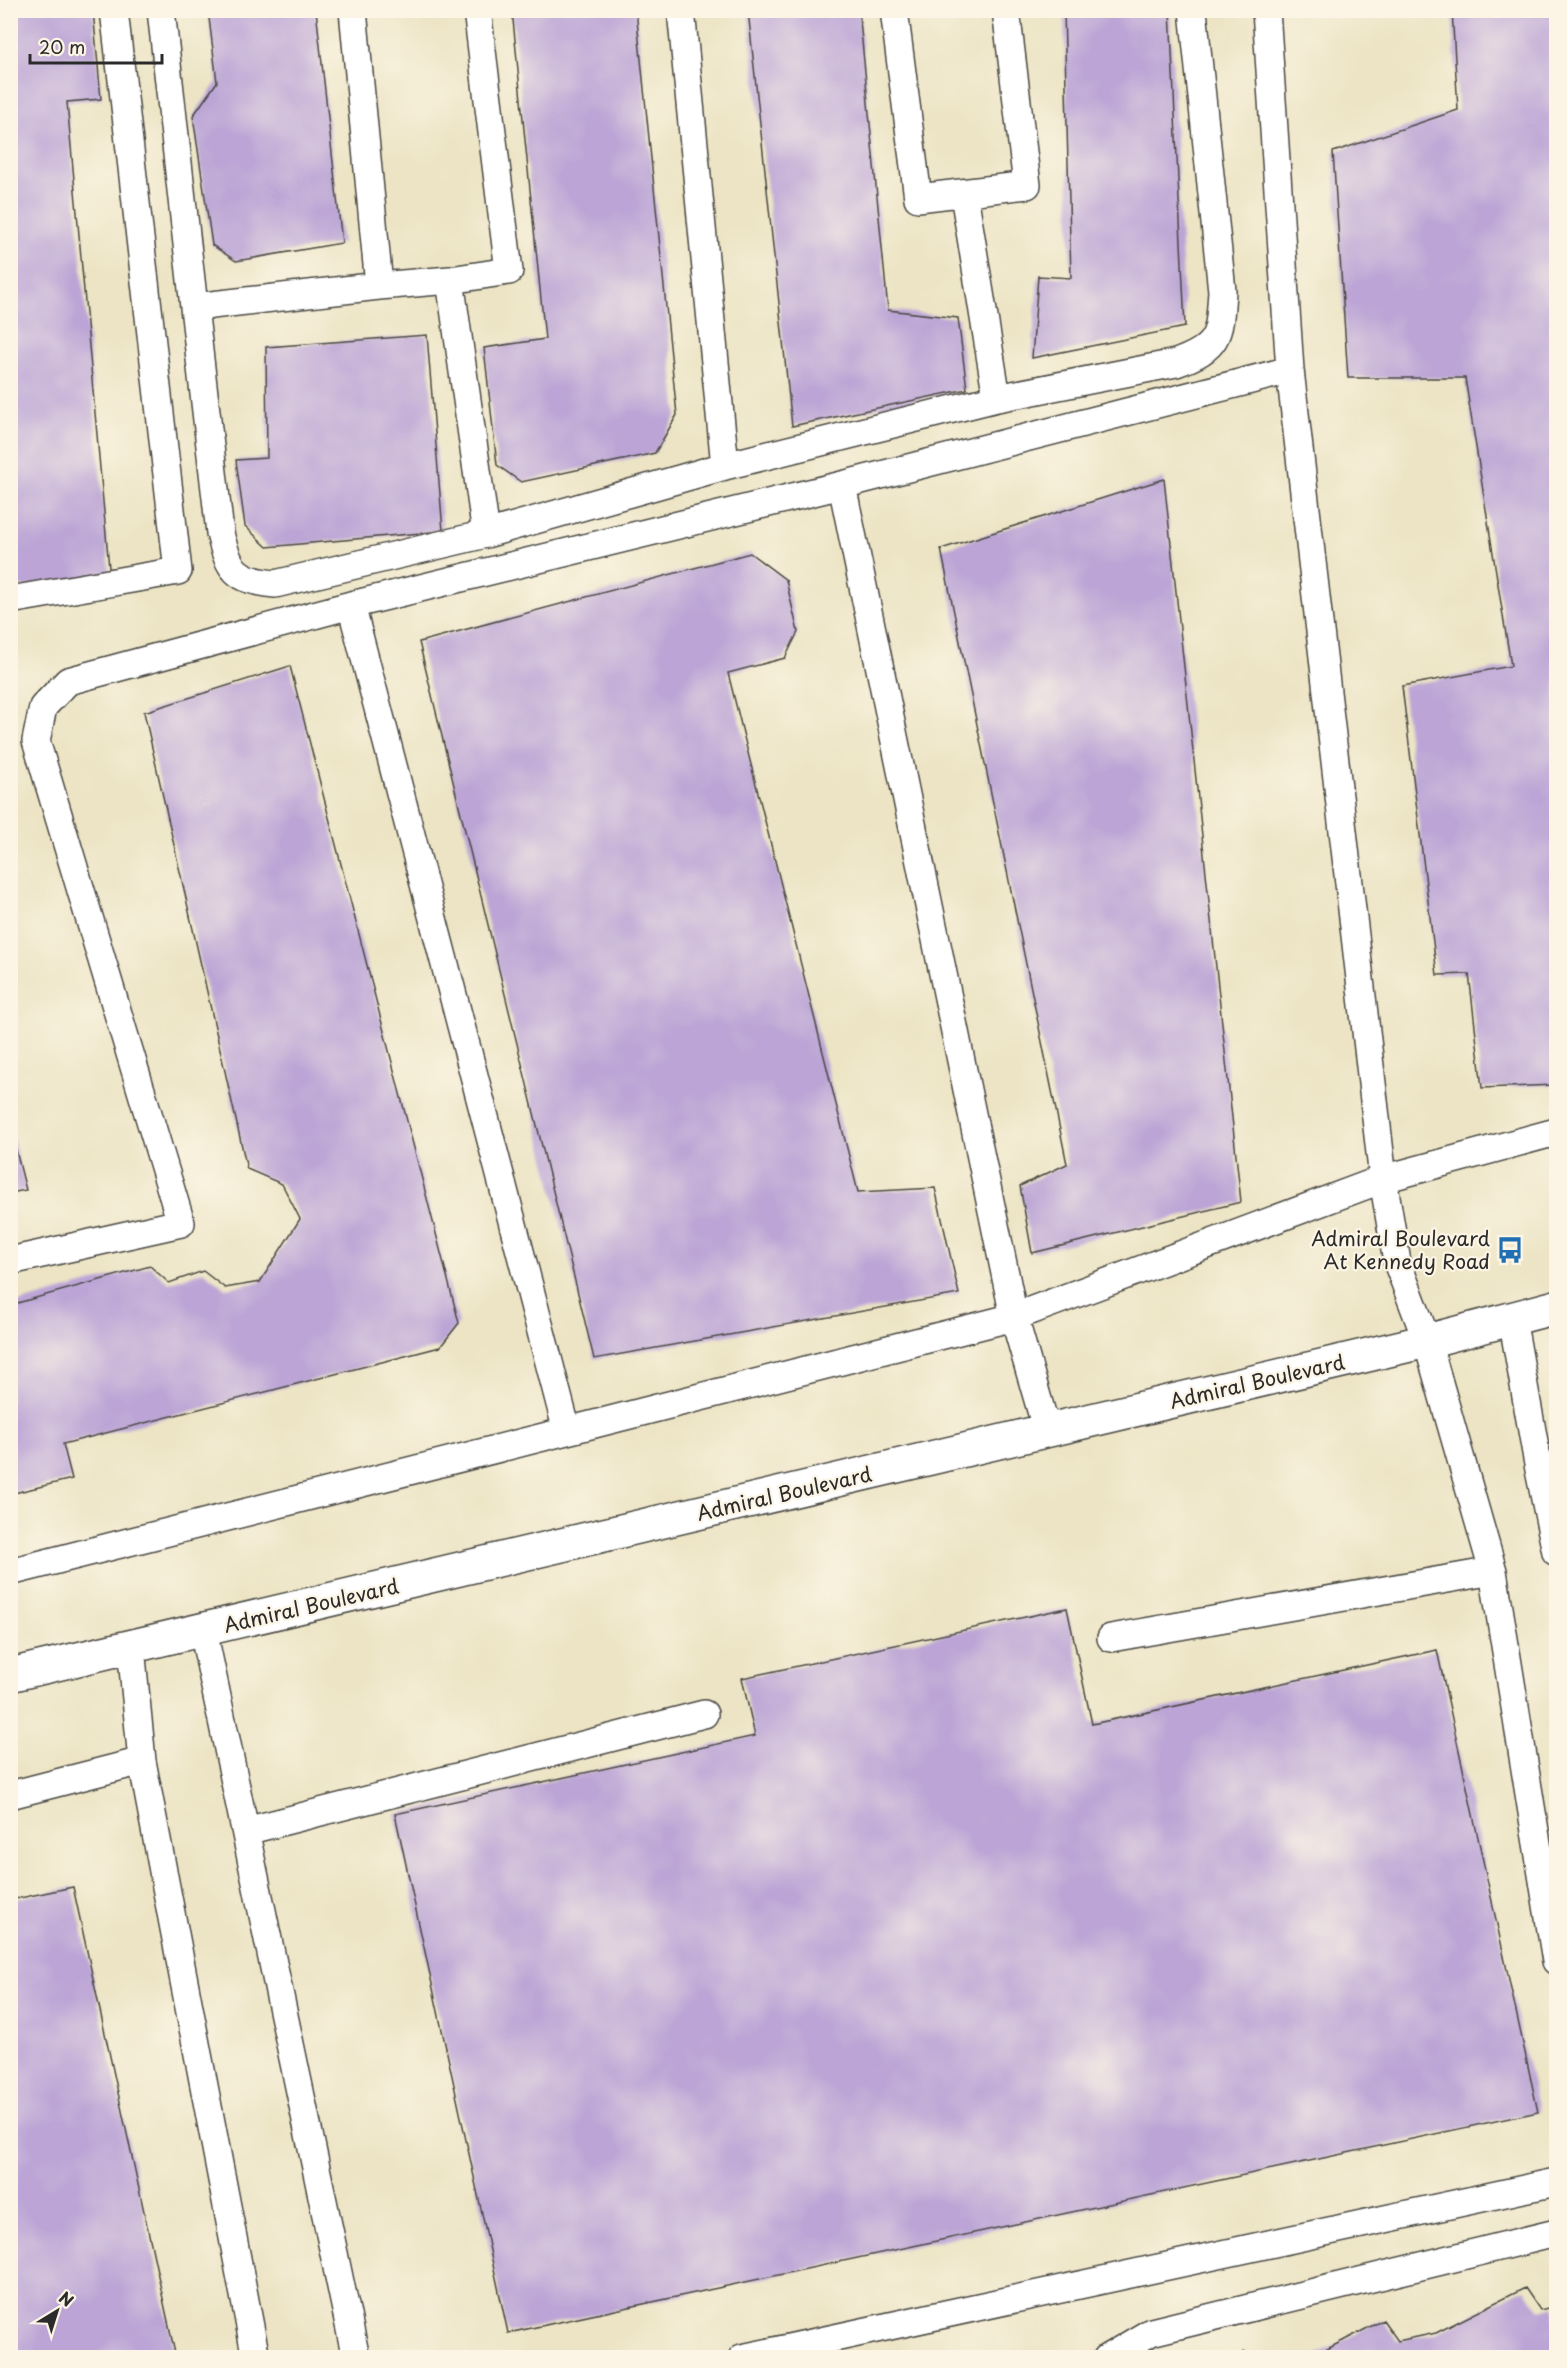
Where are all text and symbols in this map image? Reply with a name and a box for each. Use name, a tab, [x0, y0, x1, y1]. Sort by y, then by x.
scale bar	[30, 27, 162, 65]
text: 20 m	[39, 33, 85, 60]
place label: Admiral Boulevard At Kennedy Road	[1311, 1223, 1490, 1276]
bus stop icon: Admiral Boulevard At Kennedy Road	[1495, 1235, 1525, 1265]
street label: Admiral Boulevard	[1166, 1346, 1348, 1416]
street label: Admiral Boulevard	[693, 1458, 875, 1528]
street label: Admiral Boulevard	[220, 1570, 402, 1640]
north arrow	[27, 2281, 87, 2341]
text: N	[54, 2285, 79, 2312]

